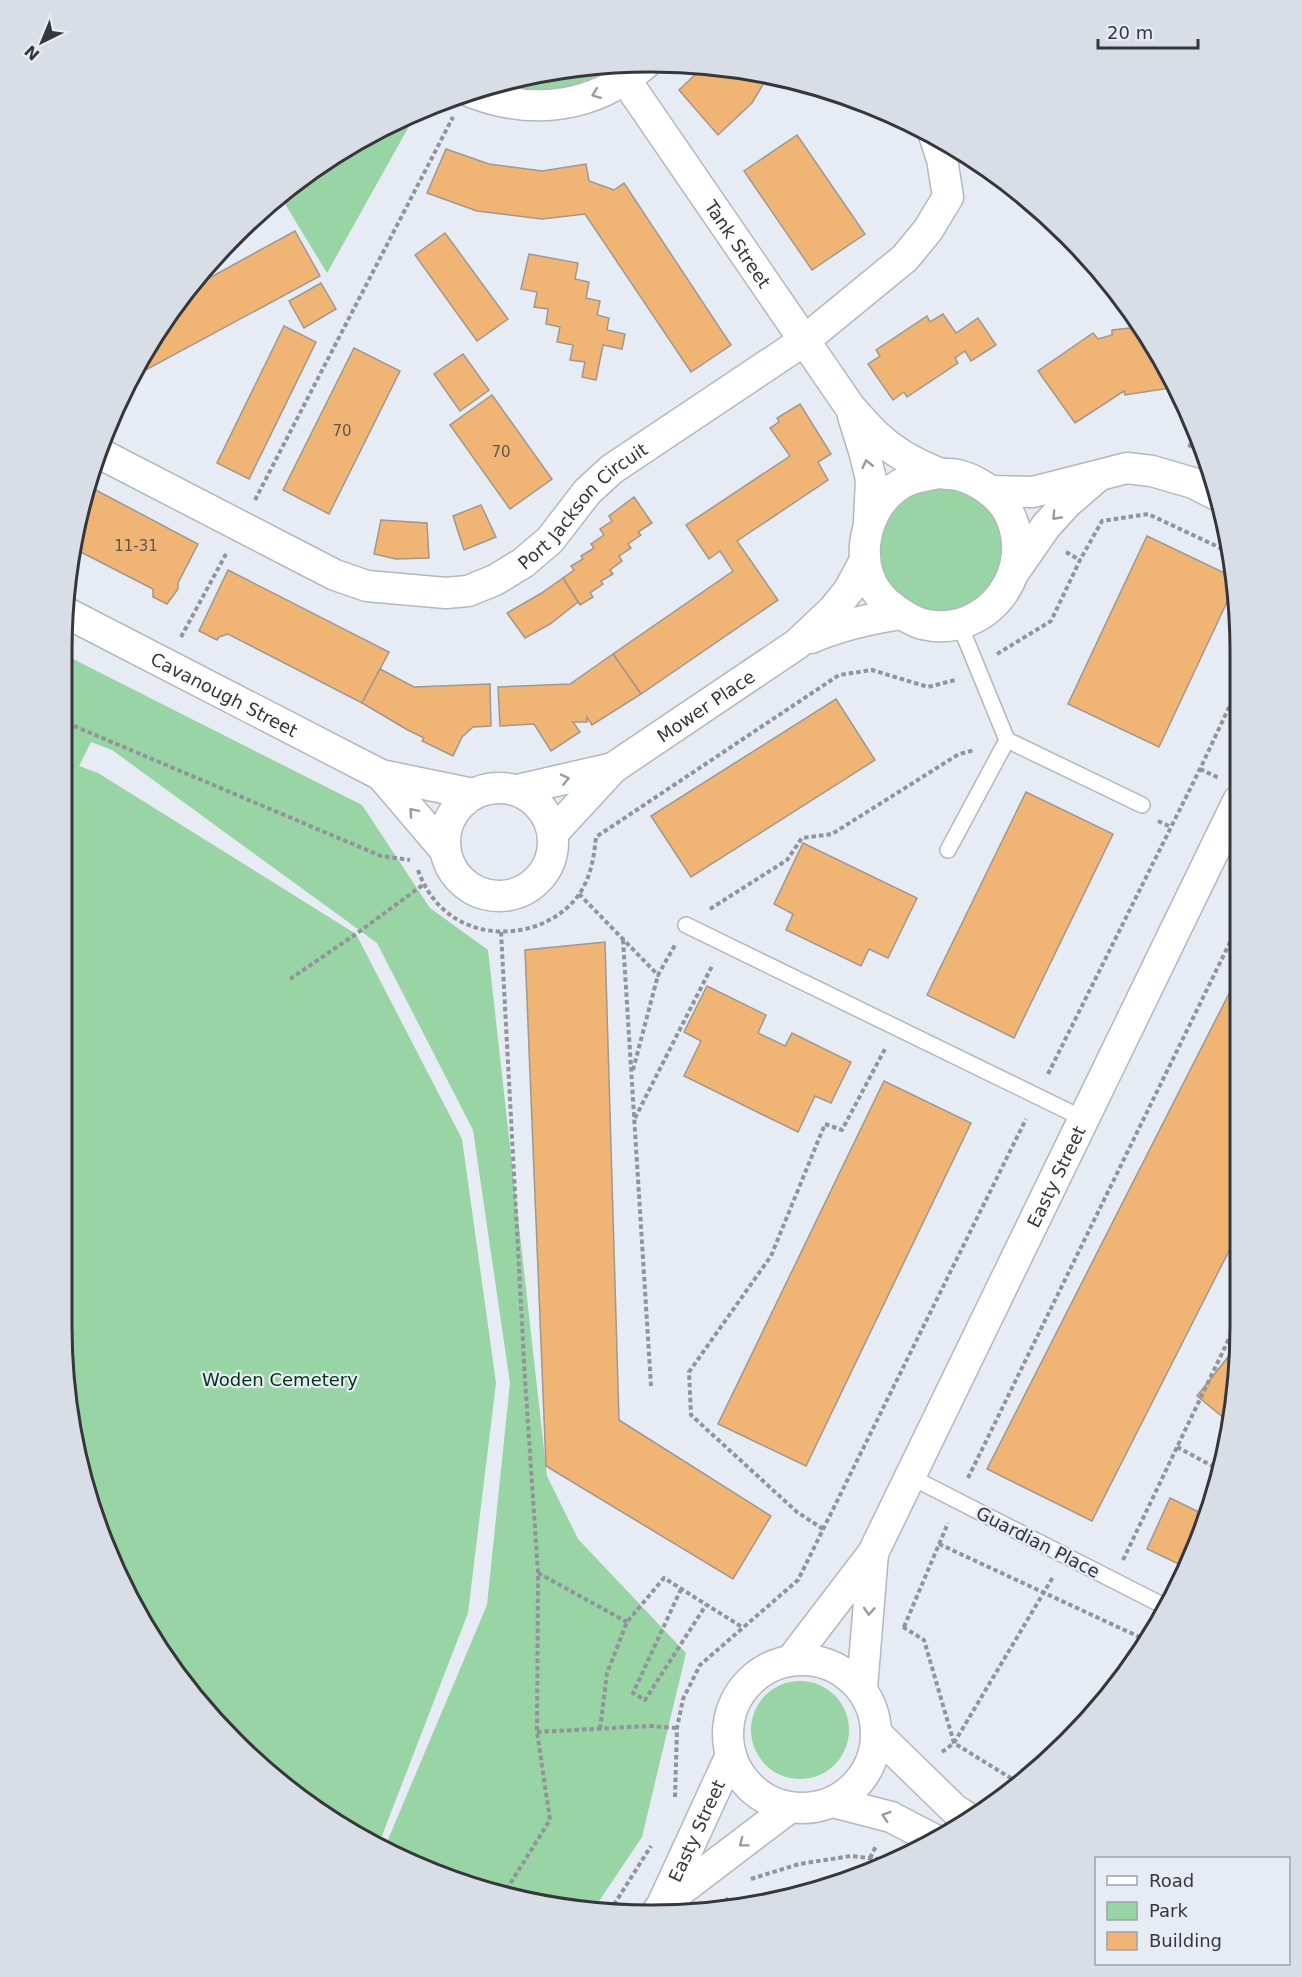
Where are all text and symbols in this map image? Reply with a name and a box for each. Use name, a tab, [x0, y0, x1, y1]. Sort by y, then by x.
north arrow	[12, 12, 72, 72]
scale bar	[1098, 12, 1198, 50]
text: 20 m	[1107, 22, 1153, 43]
text: N	[21, 41, 43, 64]
one-way arrow	[591, 87, 602, 99]
street label: Tank Street	[700, 195, 775, 292]
house number: 70	[332, 422, 352, 440]
street label: Port Jackson Circuit	[513, 438, 651, 573]
house number: 70	[491, 443, 511, 461]
one-way arrow	[862, 459, 875, 469]
one-way arrow	[1052, 509, 1063, 520]
house number: 11-31	[114, 537, 158, 555]
street label: Cavanough Street	[147, 648, 301, 741]
street label: Mower Place	[653, 665, 758, 746]
one-way arrow	[560, 774, 570, 787]
one-way arrow	[409, 808, 420, 819]
street label: Easty Street	[1022, 1122, 1089, 1230]
park label: Woden Cemetery	[202, 1369, 358, 1390]
street label: Guardian Place	[973, 1502, 1103, 1582]
one-way arrow	[863, 1606, 876, 1615]
street label: Easty Street	[664, 1776, 729, 1885]
one-way arrow	[881, 1811, 892, 1823]
one-way arrow	[738, 1836, 749, 1847]
legend	[1095, 1857, 1290, 1965]
text: Road	[1149, 1870, 1194, 1891]
text: Park	[1149, 1900, 1188, 1921]
text: Building	[1149, 1930, 1222, 1951]

